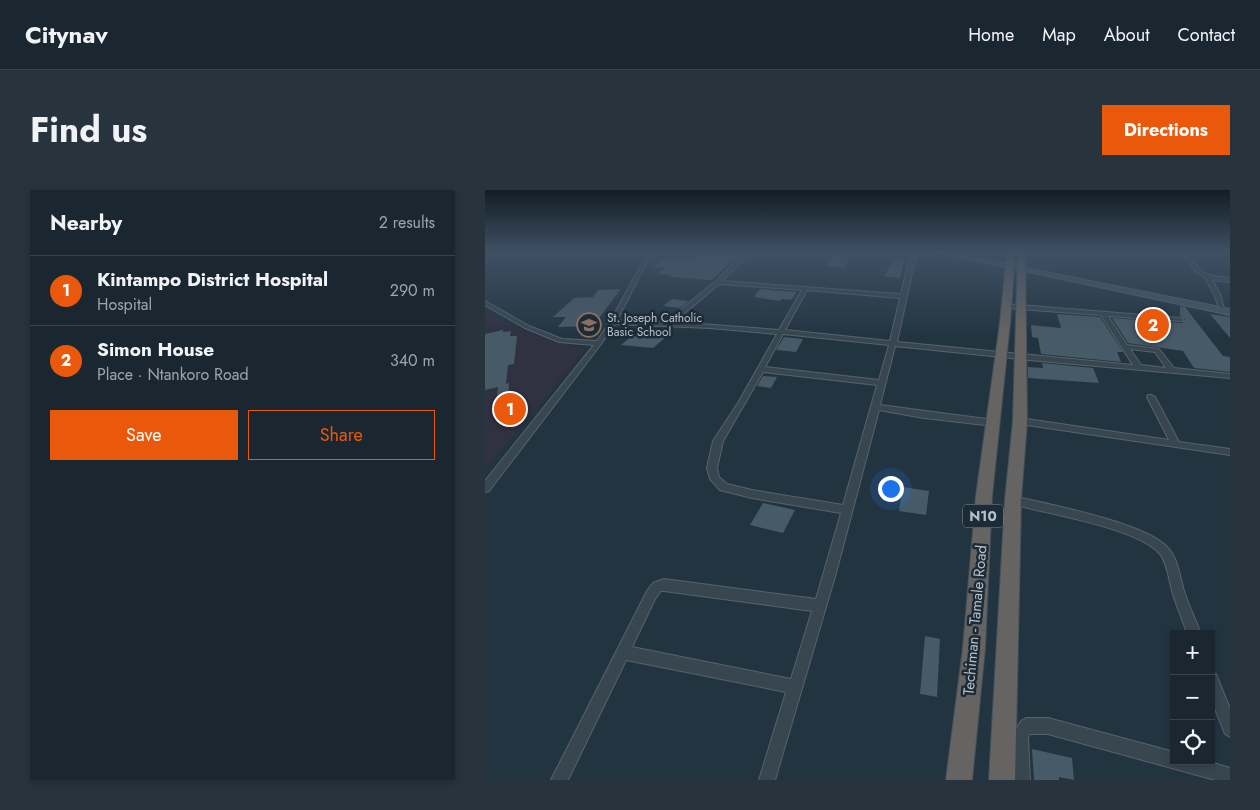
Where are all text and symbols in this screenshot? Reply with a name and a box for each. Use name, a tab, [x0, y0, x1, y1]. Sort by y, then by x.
text: Citynav	[25, 17, 108, 52]
text: Home	[968, 22, 1014, 48]
text: Map	[1042, 22, 1076, 48]
text: About	[1104, 22, 1149, 48]
text: Contact	[1177, 22, 1235, 48]
text: Find us	[30, 105, 147, 155]
button: Directions	[1102, 105, 1230, 155]
text: Nearby	[50, 208, 122, 238]
text: 2 results	[379, 211, 435, 234]
text: Kintampo District Hospital	[97, 266, 328, 293]
text: 1	[62, 279, 70, 302]
text: 290 m	[390, 279, 435, 302]
text: Hospital	[97, 293, 152, 316]
pin: 2	[1137, 306, 1169, 344]
place label: St. Joseph Catholic Basic School	[607, 309, 702, 341]
school or university icon: St. Joseph Catholic Basic School	[576, 312, 602, 338]
text: Simon House	[97, 336, 214, 363]
text: 2	[61, 349, 71, 372]
text: 340 m	[390, 349, 435, 372]
text: Place · Ntankoro Road	[97, 363, 249, 386]
pin: 1	[494, 390, 526, 428]
button: Save	[50, 410, 238, 460]
button: Share	[248, 410, 435, 460]
your location	[878, 476, 904, 502]
road number: N10	[963, 504, 1003, 528]
street label: Techiman - Tamale Road	[957, 544, 993, 696]
map controls	[1170, 630, 1215, 765]
button: +	[1170, 630, 1215, 675]
button: −	[1170, 675, 1215, 720]
button: locate	[1170, 720, 1215, 765]

